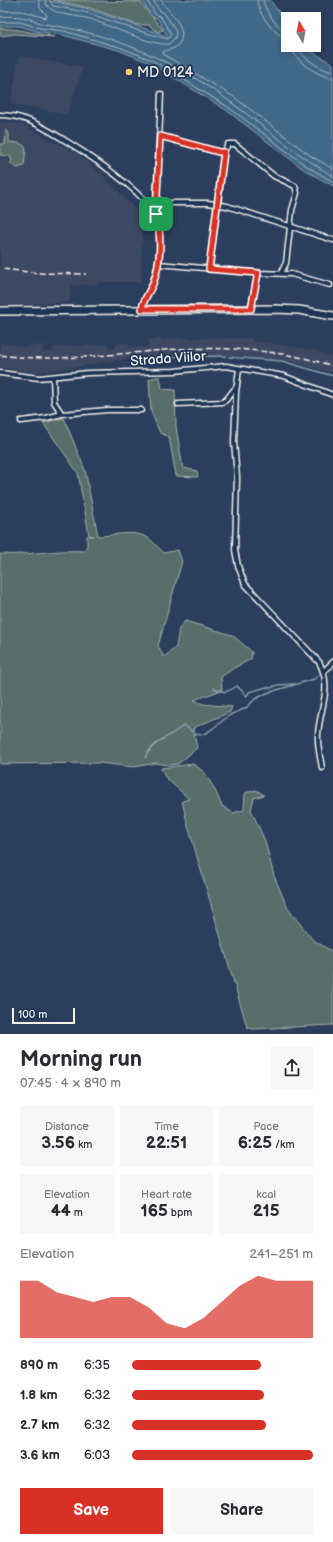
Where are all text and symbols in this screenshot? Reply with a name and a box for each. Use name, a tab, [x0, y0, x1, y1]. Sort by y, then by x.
north arrow	[281, 12, 321, 52]
map controls	[281, 12, 321, 52]
place label: MD 0124	[137, 64, 194, 81]
marker: MD 0124	[124, 67, 134, 77]
pin	[139, 197, 173, 231]
icon: arrive	[145, 203, 167, 225]
street label: Strada Viilor	[130, 347, 207, 370]
scale bar	[12, 1006, 75, 1025]
text: 100 m	[18, 1008, 47, 1021]
text: Morning run	[20, 1046, 142, 1073]
button: share	[271, 1047, 313, 1089]
text: 07:45 · 4 × 890 m	[20, 1075, 121, 1091]
text: Distance	[45, 1120, 89, 1133]
text: Time	[154, 1120, 179, 1133]
text: Pace	[254, 1120, 279, 1133]
text: 3.56	[41, 1133, 75, 1153]
text: 22:51	[146, 1133, 187, 1153]
text: 6:25	[238, 1133, 272, 1153]
text: km	[75, 1138, 92, 1151]
text: /km	[272, 1138, 295, 1151]
text: Elevation	[44, 1188, 90, 1201]
text: Heart rate	[141, 1188, 192, 1201]
text: kcal	[256, 1188, 276, 1201]
text: 44	[51, 1201, 71, 1221]
text: 165	[141, 1201, 168, 1221]
text: 215	[253, 1201, 280, 1221]
text: m	[71, 1206, 83, 1219]
text: bpm	[168, 1206, 192, 1219]
text: Elevation	[20, 1246, 74, 1262]
text: 241–251 m	[250, 1246, 313, 1262]
text: 890 m	[20, 1357, 58, 1373]
text: 6:35	[84, 1357, 110, 1373]
text: 1.8 km	[20, 1387, 58, 1403]
text: 6:32	[84, 1387, 110, 1403]
text: 2.7 km	[20, 1417, 59, 1433]
text: 6:32	[84, 1417, 110, 1433]
text: 3.6 km	[20, 1447, 60, 1463]
text: 6:03	[84, 1447, 110, 1463]
button: Save	[20, 1488, 163, 1534]
button: Share	[171, 1488, 313, 1534]

